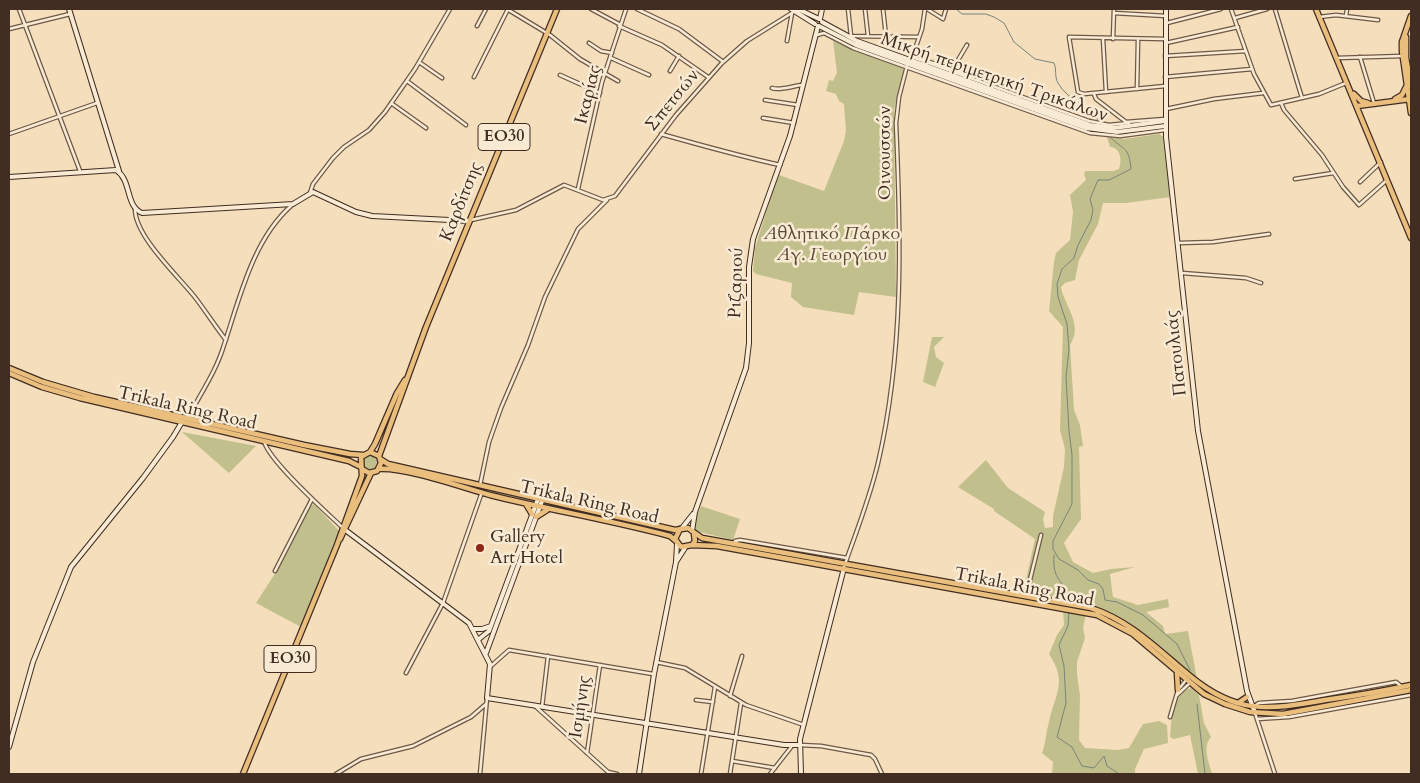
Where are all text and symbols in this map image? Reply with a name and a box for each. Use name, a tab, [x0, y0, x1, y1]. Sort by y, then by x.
street label: Μικρή περιμετρική Τρικάλων	[878, 29, 1110, 127]
street label: Ικαρίας	[571, 63, 607, 127]
street label: Σπετσών	[642, 66, 704, 136]
street label: Οινουσσών	[875, 106, 897, 200]
road number: ΕΟ30	[478, 124, 530, 150]
street label: Καρδίτσης	[436, 159, 488, 245]
park label: Αθλητικό Πάρκο Αγ. Γεωργίου	[764, 224, 900, 266]
street label: Ριζαριού	[725, 247, 749, 319]
street label: Πατουλιάς	[1162, 309, 1192, 397]
street label: Trikala Ring Road	[116, 383, 258, 435]
street label: Trikala Ring Road	[518, 477, 660, 529]
place label: Gallery Art Hotel	[490, 527, 563, 570]
marker: Gallery Art Hotel	[474, 542, 486, 554]
street label: Trikala Ring Road	[952, 564, 1096, 612]
road number: ΕΟ30	[264, 646, 316, 672]
street label: Ισμήνης	[566, 674, 596, 740]

